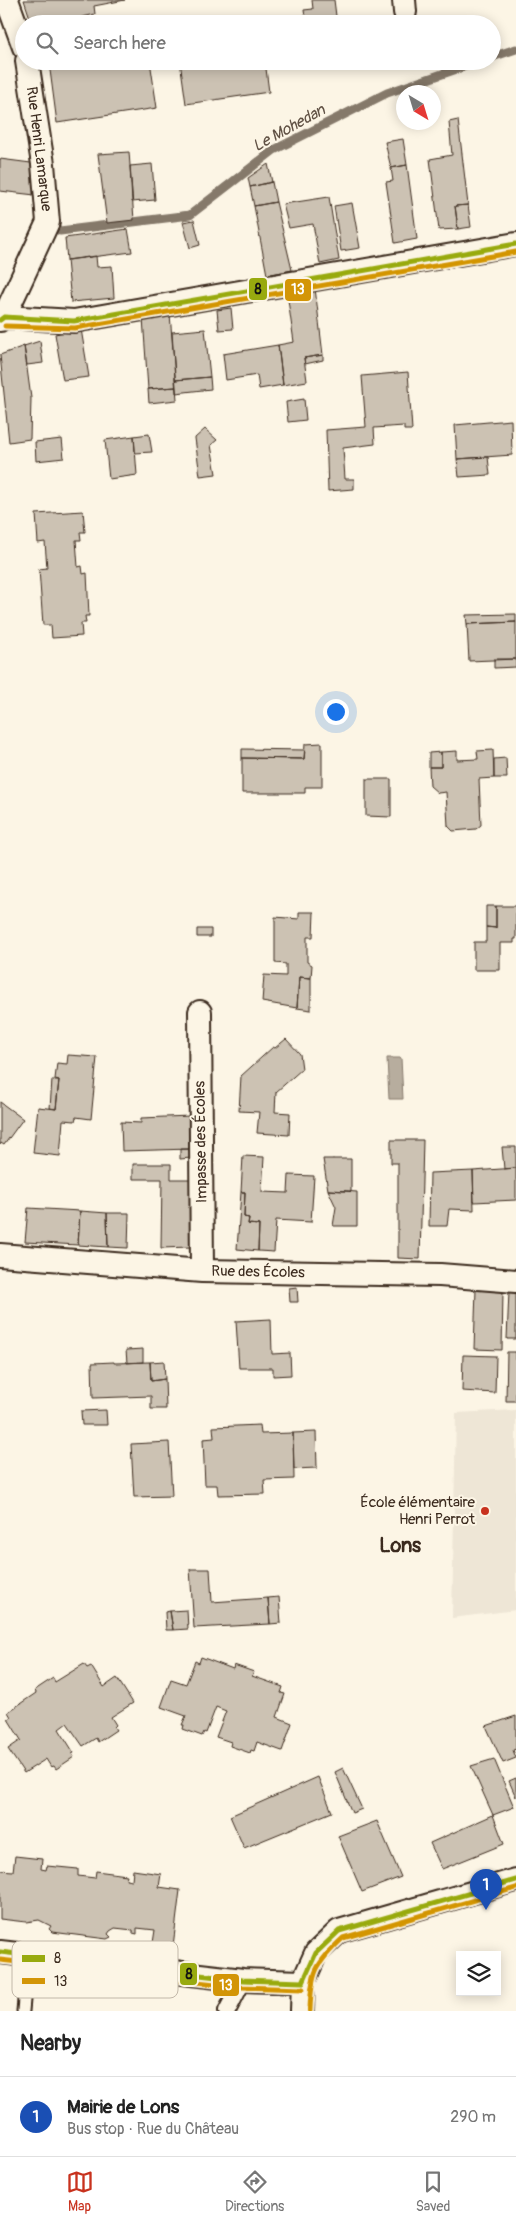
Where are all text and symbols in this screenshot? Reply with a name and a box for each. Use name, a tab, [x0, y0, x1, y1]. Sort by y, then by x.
search box	[15, 15, 501, 70]
icon: search	[33, 29, 61, 57]
text: Search here	[73, 31, 166, 55]
street label: Rue Henri Lamarque	[22, 85, 56, 213]
north arrow	[396, 85, 441, 130]
water label: Le Mohedan	[249, 99, 330, 156]
line badge: 8	[248, 277, 268, 301]
line badge: 13	[284, 278, 312, 302]
text: 8	[254, 281, 262, 298]
text: 13	[291, 281, 305, 298]
your location	[323, 699, 349, 725]
street label: Impasse des Écoles	[190, 1080, 212, 1203]
street label: Rue des Écoles	[211, 1262, 305, 1282]
place label: École élémentaire Henri Perrot	[360, 1493, 476, 1529]
marker: École élémentaire Henri Perrot	[479, 1505, 491, 1517]
district label: Lons	[379, 1533, 421, 1558]
pin: 1	[470, 1869, 502, 1910]
legend	[12, 1941, 178, 1998]
text: 8	[54, 1950, 61, 1967]
map controls	[456, 1951, 501, 1996]
button: layers	[456, 1951, 501, 1996]
line badge: 8	[179, 1962, 198, 1986]
text: 8	[185, 1966, 193, 1983]
text: 13	[54, 1973, 67, 1990]
line badge: 13	[212, 1973, 240, 1997]
text: 13	[219, 1977, 233, 1994]
text: Nearby	[20, 2030, 81, 2057]
text: Mairie de Lons	[67, 2095, 179, 2119]
text: 1	[33, 2107, 39, 2127]
text: 290 m	[450, 2107, 496, 2127]
text: Bus stop · Rue du Château	[67, 2119, 239, 2139]
tab: Map	[66, 2168, 94, 2215]
tab: Directions	[225, 2168, 284, 2215]
tab: Saved	[416, 2168, 450, 2215]

